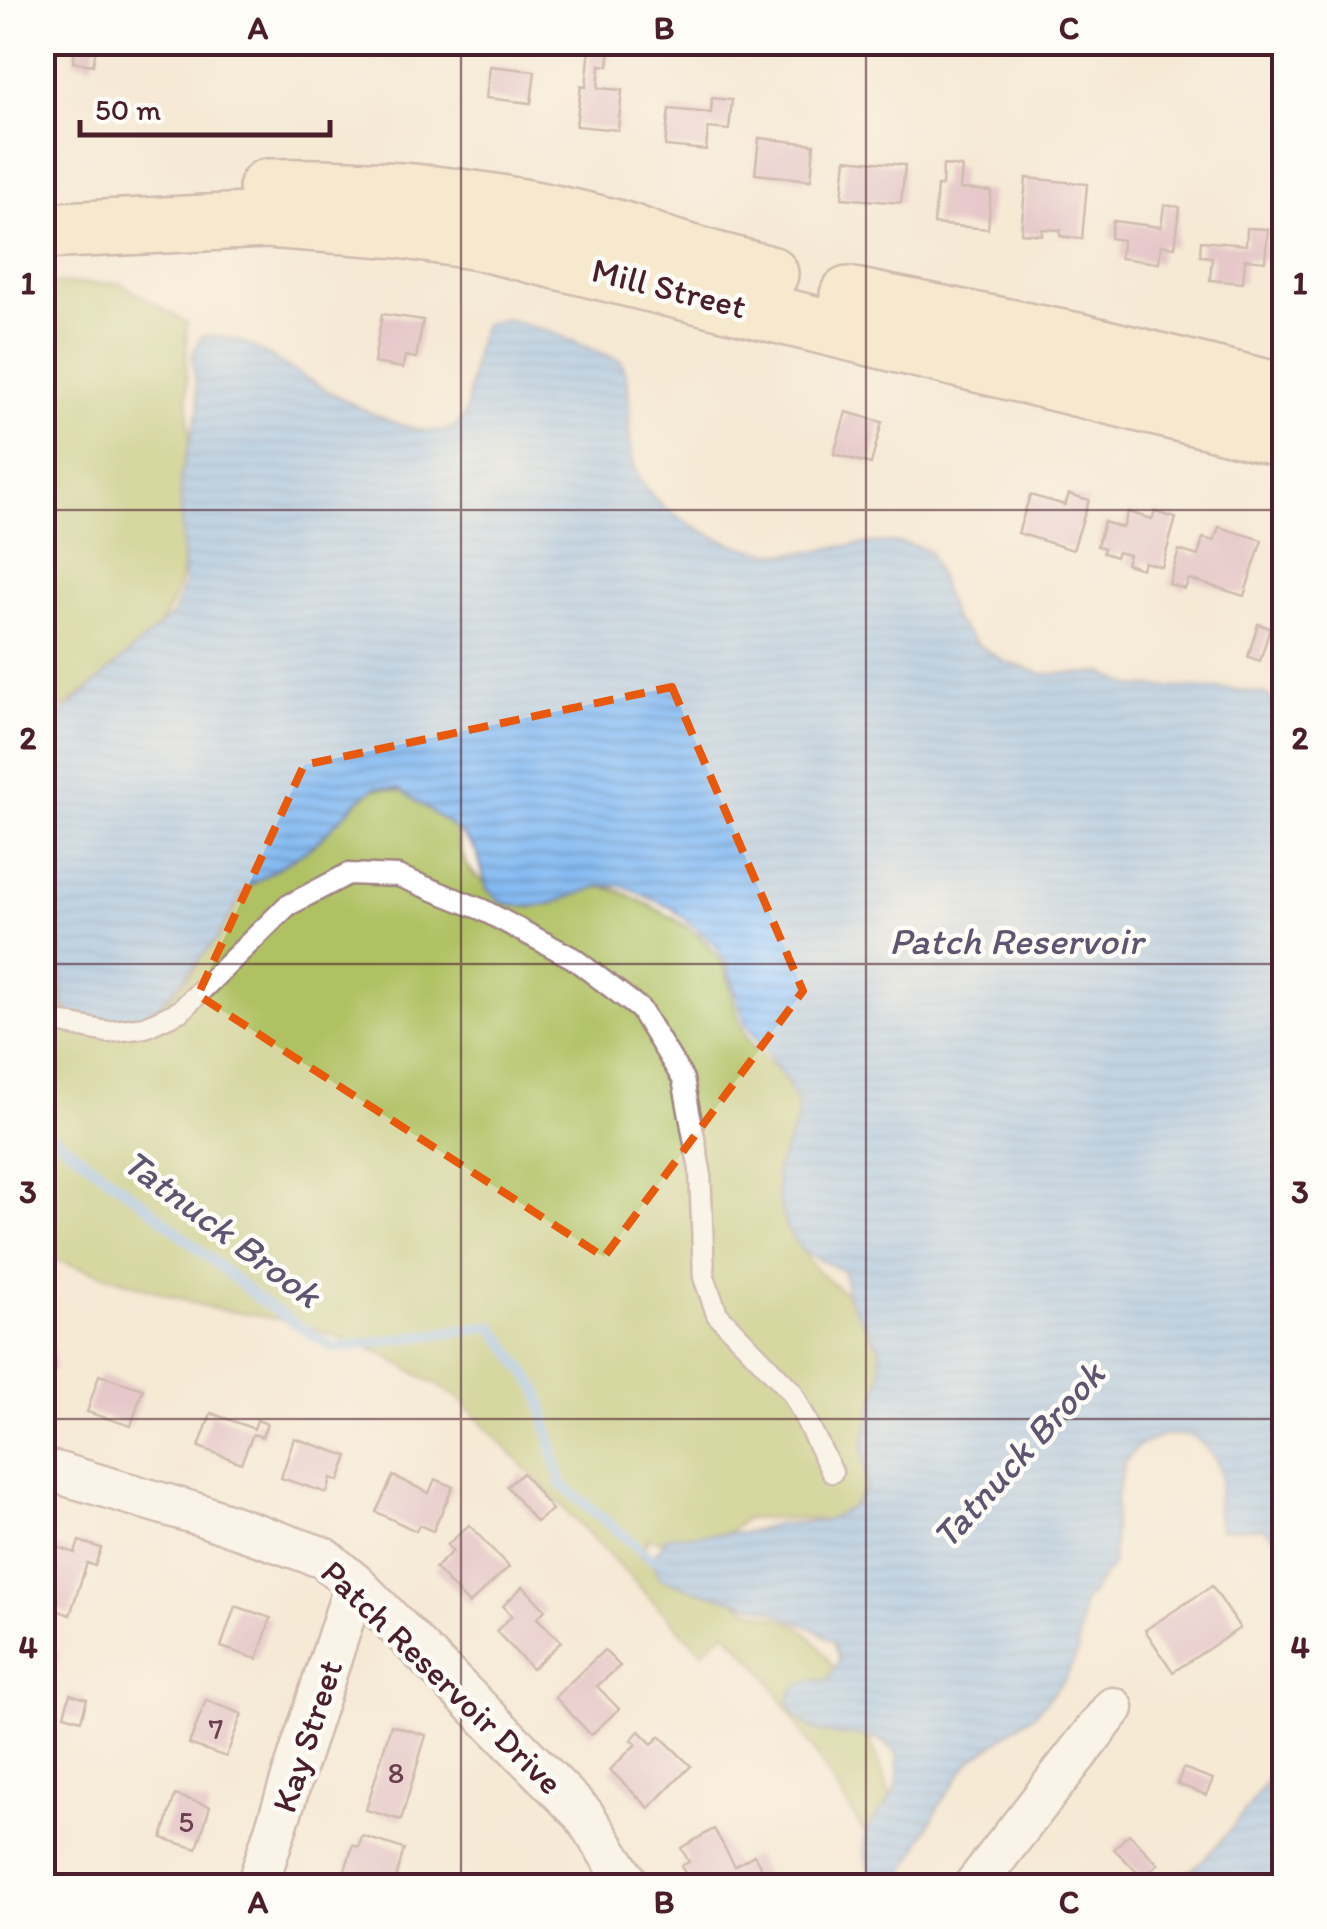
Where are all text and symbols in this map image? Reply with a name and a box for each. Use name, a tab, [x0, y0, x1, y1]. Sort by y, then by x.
text: A	[247, 9, 269, 47]
text: B	[654, 9, 674, 47]
text: C	[1059, 9, 1079, 47]
scale bar	[80, 75, 330, 137]
text: 50 m	[95, 91, 161, 128]
street label: Mill Street	[588, 249, 750, 327]
text: 1	[21, 264, 36, 302]
text: 1	[1293, 264, 1308, 302]
text: 2	[20, 719, 37, 757]
text: 2	[1292, 719, 1309, 757]
water label: Patch Reservoir	[889, 918, 1147, 964]
water label: Tatnuck Brook	[114, 1139, 332, 1319]
text: 3	[19, 1173, 37, 1211]
text: 3	[1291, 1173, 1309, 1211]
water label: Tatnuck Brook	[922, 1350, 1116, 1558]
street label: Patch Reservoir Drive	[313, 1551, 571, 1803]
text: 4	[18, 1628, 38, 1666]
text: 4	[1290, 1628, 1310, 1666]
street label: Kay Street	[263, 1654, 351, 1818]
house number: 7	[209, 1710, 224, 1747]
house number: 8	[388, 1754, 404, 1791]
house number: 5	[178, 1803, 194, 1840]
text: A	[247, 1883, 269, 1921]
text: B	[654, 1883, 674, 1921]
text: C	[1059, 1883, 1079, 1921]

